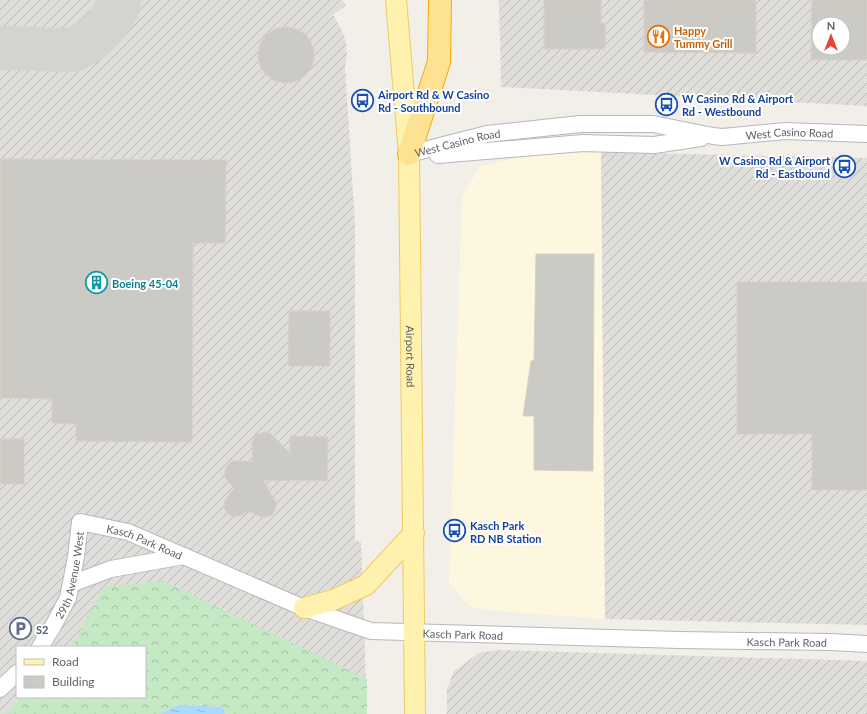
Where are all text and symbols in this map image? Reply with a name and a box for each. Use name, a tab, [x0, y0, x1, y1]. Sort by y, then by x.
north arrow	[811, 16, 851, 56]
text: N	[827, 19, 835, 32]
restaurant icon: Happy Tummy Grill	[645, 23, 671, 49]
place label: Happy Tummy Grill	[674, 24, 733, 50]
bus stop icon: Airport Rd & W Casino Rd - Southbound	[350, 87, 376, 113]
place label: Airport Rd & W Casino Rd - Southbound	[377, 88, 489, 114]
bus stop icon: W Casino Rd & Airport Rd - Westbound	[653, 91, 679, 117]
place label: W Casino Rd & Airport Rd - Westbound	[682, 92, 794, 118]
street label: West Casino Road	[745, 124, 834, 141]
street label: West Casino Road	[413, 126, 501, 159]
bus stop icon: W Casino Rd & Airport Rd - Eastbound	[832, 153, 858, 179]
place label: W Casino Rd & Airport Rd - Eastbound	[719, 154, 831, 180]
building icon: Boeing 45-04	[83, 270, 109, 296]
place label: Boeing 45-04	[112, 277, 179, 290]
street label: Airport Road	[404, 325, 418, 387]
bus stop icon: Kasch Park RD NB Station	[441, 518, 467, 544]
place label: Kasch Park RD NB Station	[470, 519, 542, 545]
street label: Kasch Park Road	[105, 521, 185, 561]
street label: 29th Avenue West	[52, 531, 85, 621]
parking icon: S2	[8, 616, 34, 642]
place label: S2	[36, 623, 48, 636]
street label: Kasch Park Road	[422, 626, 503, 641]
street label: Kasch Park Road	[746, 634, 827, 648]
legend	[16, 646, 146, 698]
text: Road	[52, 654, 79, 669]
text: Building	[52, 674, 95, 689]

